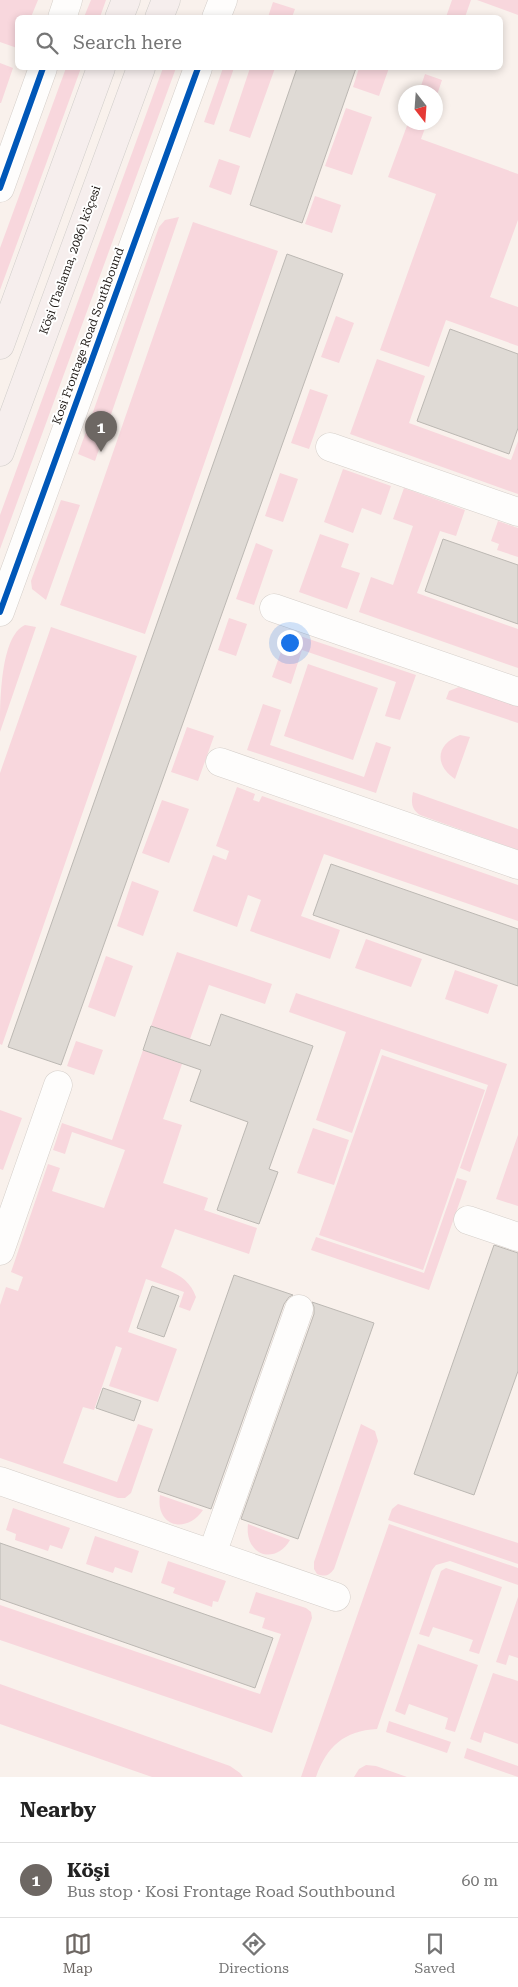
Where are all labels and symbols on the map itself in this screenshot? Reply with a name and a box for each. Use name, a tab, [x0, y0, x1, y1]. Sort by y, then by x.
north arrow	[398, 85, 443, 130]
street label: Köşi (Taslama, 2086) köçesi	[37, 184, 104, 336]
street label: Kosi Frontage Road Southbound	[49, 245, 127, 427]
pin: 1	[85, 411, 117, 452]
your location	[277, 630, 303, 656]

